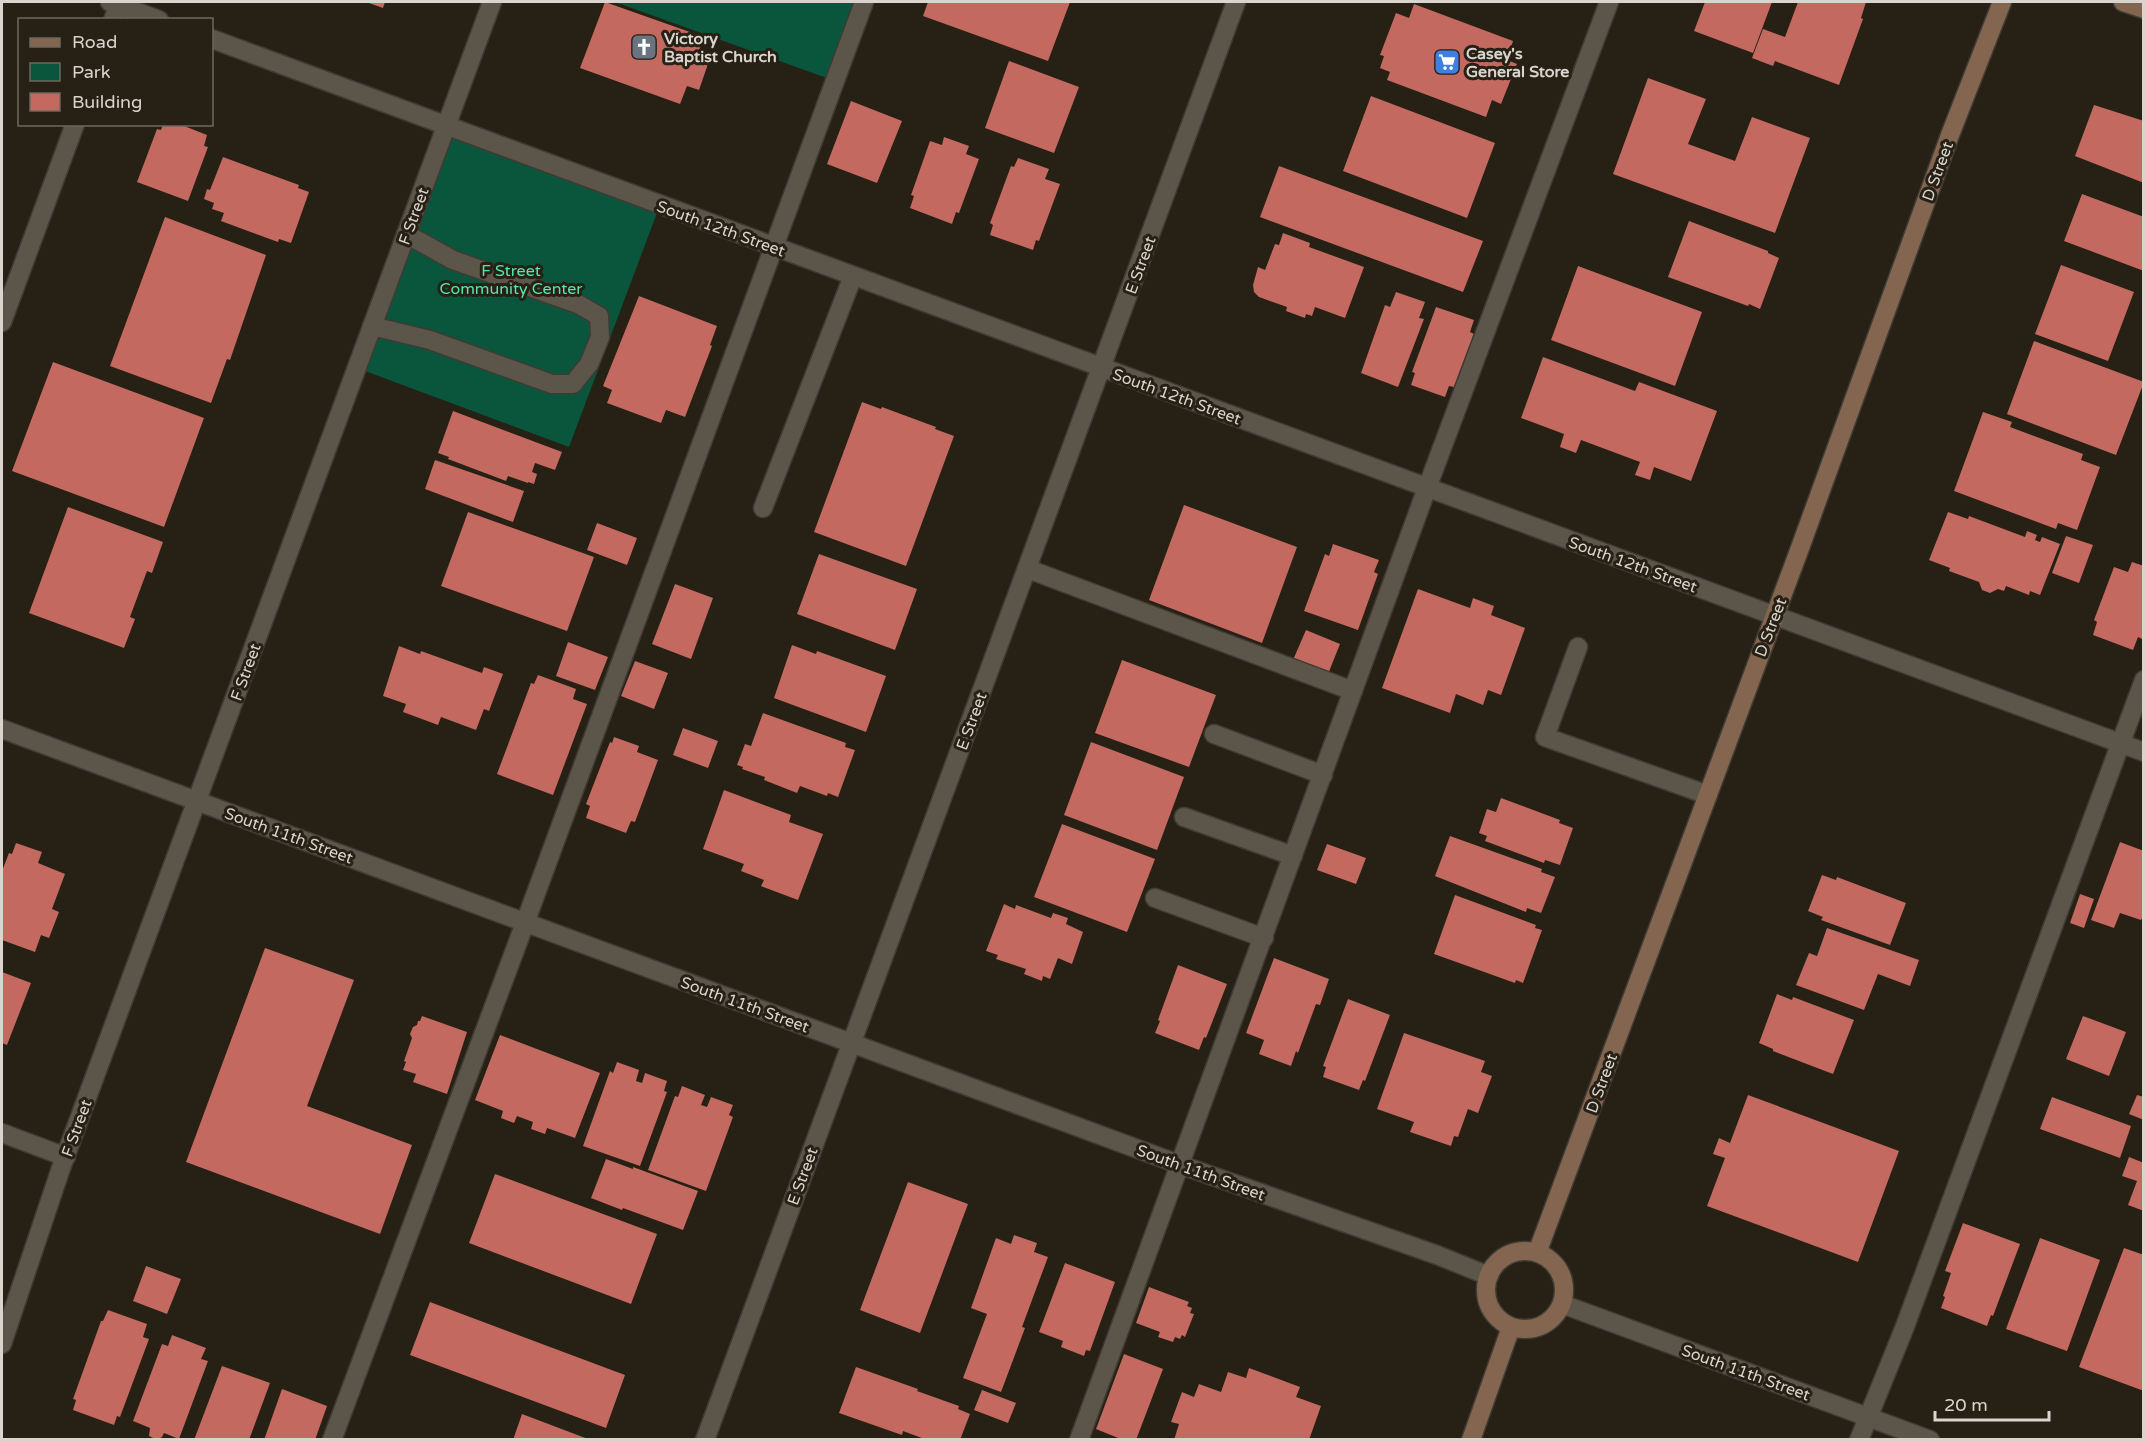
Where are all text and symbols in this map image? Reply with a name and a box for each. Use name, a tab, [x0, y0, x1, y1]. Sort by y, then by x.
legend	[18, 18, 213, 126]
place label: Victory Baptist Church	[664, 29, 777, 67]
text: Road	[72, 31, 117, 53]
church icon: Victory Baptist Church	[629, 32, 659, 62]
place label: Casey's General Store	[1466, 44, 1569, 82]
supermarket icon: Casey's General Store	[1432, 47, 1462, 77]
text: Park	[72, 61, 111, 83]
text: Building	[72, 91, 142, 113]
street label: D Street	[1918, 139, 1958, 204]
street label: F Street	[394, 185, 434, 248]
street label: South 12th Street	[654, 196, 788, 261]
street label: E Street	[1121, 234, 1161, 297]
park label: F Street Community Center	[440, 261, 583, 299]
street label: South 12th Street	[1110, 364, 1244, 429]
street label: South 12th Street	[1566, 532, 1700, 597]
street label: D Street	[1751, 595, 1791, 660]
street label: F Street	[226, 641, 266, 704]
street label: E Street	[952, 690, 992, 753]
street label: South 11th Street	[222, 803, 356, 868]
street label: South 11th Street	[678, 972, 812, 1037]
street label: D Street	[1582, 1051, 1622, 1116]
street label: F Street	[57, 1097, 97, 1160]
street label: South 11th Street	[1134, 1140, 1268, 1205]
street label: E Street	[783, 1145, 823, 1208]
street label: South 11th Street	[1679, 1340, 1813, 1405]
scale bar	[1935, 1384, 2049, 1422]
text: 20 m	[1944, 1394, 1988, 1416]

